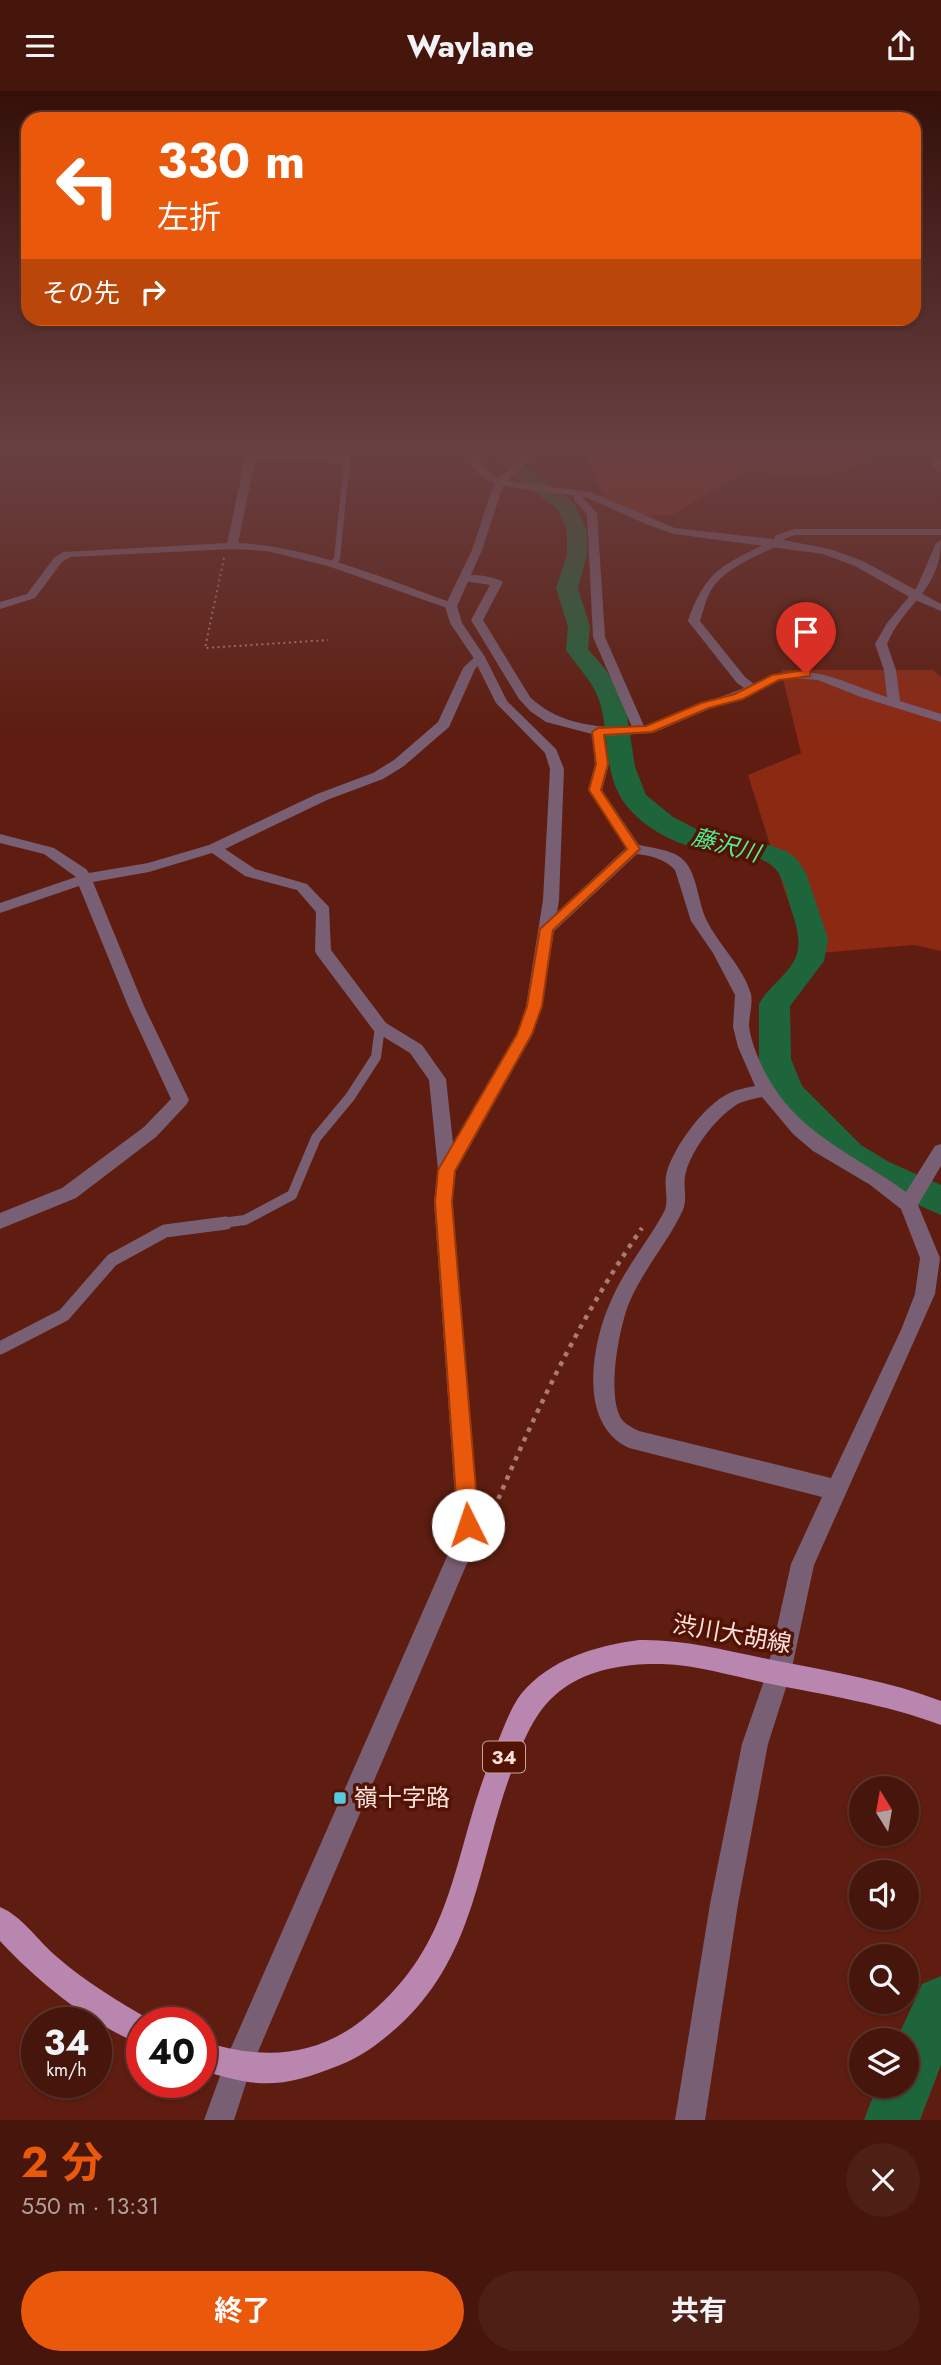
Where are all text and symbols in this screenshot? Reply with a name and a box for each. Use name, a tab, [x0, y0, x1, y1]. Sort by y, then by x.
text: Waylane	[407, 23, 534, 69]
icon: menu	[21, 27, 59, 65]
icon: share	[882, 27, 920, 65]
text: 330 m	[157, 126, 305, 196]
icon: left	[42, 140, 133, 231]
text: 左折	[157, 194, 221, 240]
icon: right	[134, 273, 172, 311]
text: その先	[42, 274, 120, 312]
pin	[776, 602, 836, 674]
icon: arrive	[787, 613, 825, 651]
water label: 藤沢川	[688, 820, 767, 871]
position arrow	[431, 1488, 505, 1562]
street label: 渋川大胡線	[670, 1606, 794, 1661]
road number: 34	[483, 1741, 525, 1773]
north arrow	[849, 1776, 919, 1846]
map controls	[849, 1776, 919, 2098]
place label: 嶺十字路	[354, 1780, 450, 1815]
marker: 嶺十字路	[332, 1790, 348, 1806]
button: sound	[849, 1860, 919, 1930]
button: search	[849, 1944, 919, 2014]
speed limit sign: 40	[126, 2007, 217, 2098]
text: 34	[43, 2018, 90, 2068]
button: layers	[849, 2028, 919, 2098]
text: km/h	[46, 2057, 87, 2083]
text: 2 分	[21, 2132, 103, 2193]
button: close	[846, 2143, 920, 2217]
text: 550 m · 13:31	[21, 2189, 159, 2223]
button: 終了	[21, 2271, 464, 2351]
button: 共有	[478, 2271, 920, 2351]

